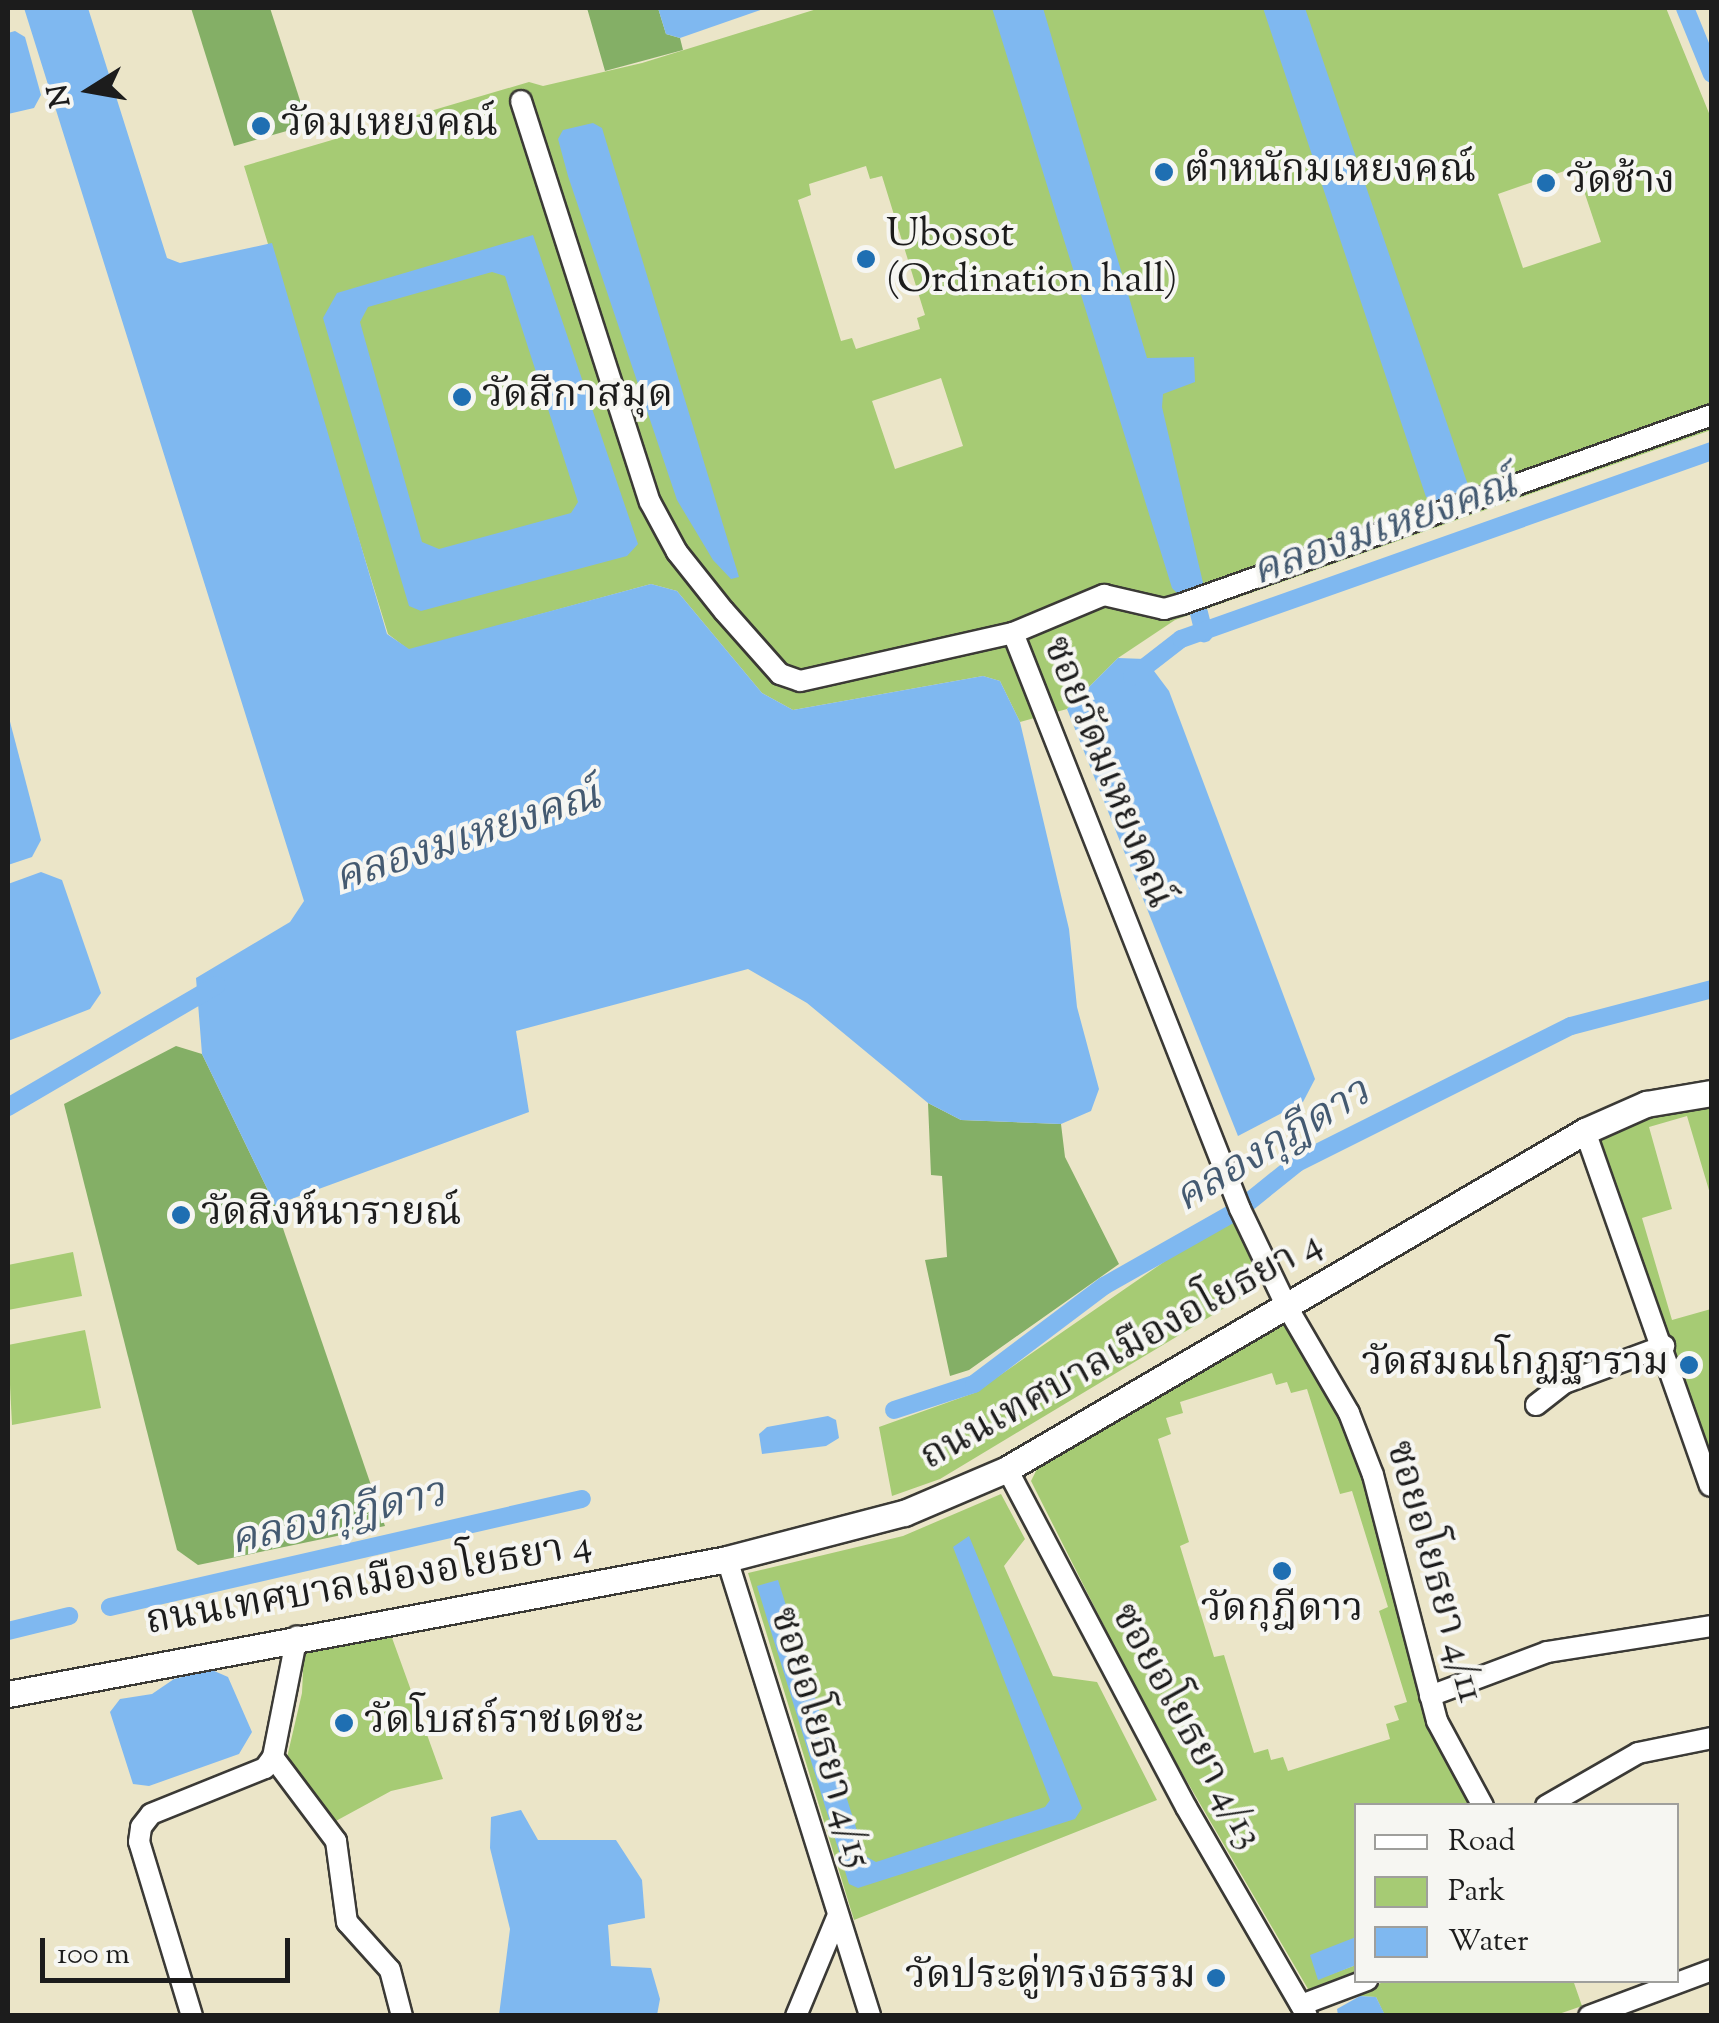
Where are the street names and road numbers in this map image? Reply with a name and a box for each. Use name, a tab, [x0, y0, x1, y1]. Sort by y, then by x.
street label: ซอยวัดมเหยงคณ์	[1030, 630, 1182, 916]
street label: ถนนเทศบาลเมืองอโยธยา 4	[913, 1221, 1331, 1483]
street label: ซอยอโยธยา 4/11	[1373, 1436, 1493, 1708]
street label: ถนนเทศบาลเมืองอโยธยา 4	[142, 1522, 596, 1648]
street label: ซอยอโยธยา 4/13	[1098, 1596, 1272, 1858]
street label: ซอยอโยธยา 4/15	[757, 1602, 881, 1874]

